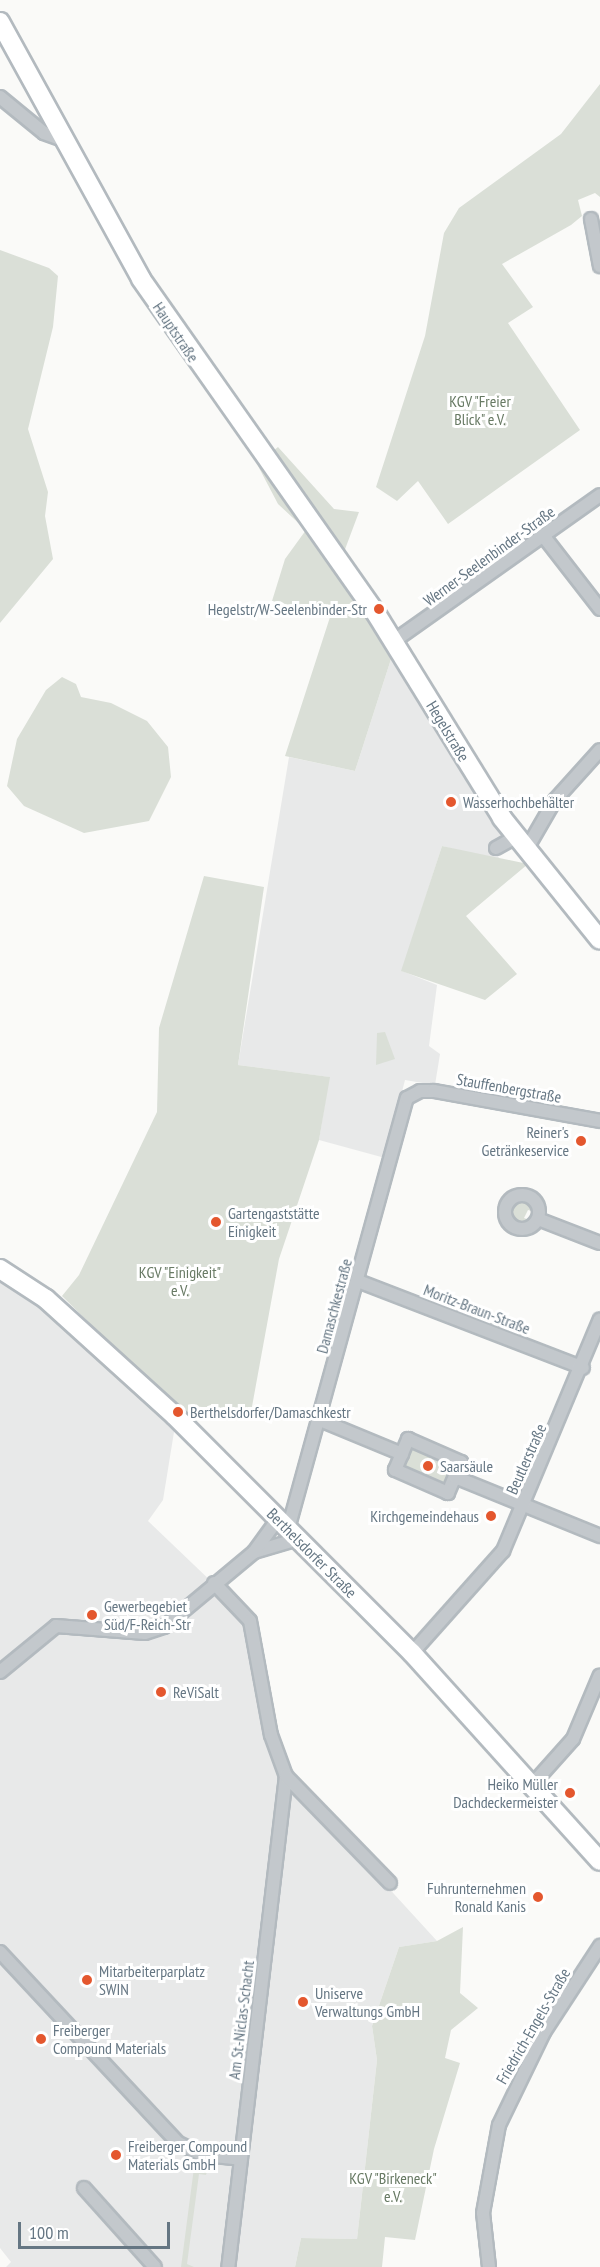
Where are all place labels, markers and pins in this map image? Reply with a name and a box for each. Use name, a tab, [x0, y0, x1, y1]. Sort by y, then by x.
place label: Hegelstr/W-Seelenbinder-Str	[208, 599, 367, 619]
marker: Hegelstr/W-Seelenbinder-Str	[372, 602, 386, 616]
place label: Wasserhochbehälter	[463, 792, 574, 812]
marker: Wasserhochbehälter	[444, 795, 458, 809]
place label: Reiner's Getränkeservice	[482, 1122, 569, 1160]
marker: Reiner's Getränkeservice	[574, 1134, 588, 1148]
place label: Gartengaststätte Einigkeit	[228, 1203, 320, 1241]
marker: Gartengaststätte Einigkeit	[209, 1215, 223, 1229]
place label: Berthelsdorfer/Damaschkestr	[190, 1402, 351, 1422]
marker: Berthelsdorfer/Damaschkestr	[171, 1405, 185, 1419]
place label: Saarsäule	[440, 1456, 493, 1476]
marker: Saarsäule	[421, 1459, 435, 1473]
place label: Kirchgemeindehaus	[370, 1506, 479, 1526]
marker: Kirchgemeindehaus	[484, 1509, 498, 1523]
place label: Gewerbegebiet Süd/F-Reich-Str	[104, 1596, 191, 1634]
marker: Gewerbegebiet Süd/F-Reich-Str	[85, 1608, 99, 1622]
place label: ReViSalt	[173, 1682, 219, 1702]
marker: ReViSalt	[154, 1685, 168, 1699]
place label: Heiko Müller Dachdeckermeister	[453, 1774, 558, 1812]
marker: Heiko Müller Dachdeckermeister	[563, 1786, 577, 1800]
place label: Fuhrunternehmen Ronald Kanis	[427, 1878, 526, 1916]
marker: Fuhrunternehmen Ronald Kanis	[531, 1890, 545, 1904]
place label: Mitarbeiterparplatz SWIN	[99, 1961, 205, 1999]
marker: Mitarbeiterparplatz SWIN	[80, 1973, 94, 1987]
place label: Uniserve Verwaltungs GmbH	[315, 1983, 420, 2021]
marker: Uniserve Verwaltungs GmbH	[296, 1995, 310, 2009]
place label: Freiberger Compound Materials	[53, 2020, 166, 2058]
marker: Freiberger Compound Materials	[34, 2032, 48, 2046]
place label: Freiberger Compound Materials GmbH	[128, 2136, 247, 2174]
marker: Freiberger Compound Materials GmbH	[109, 2148, 123, 2162]

